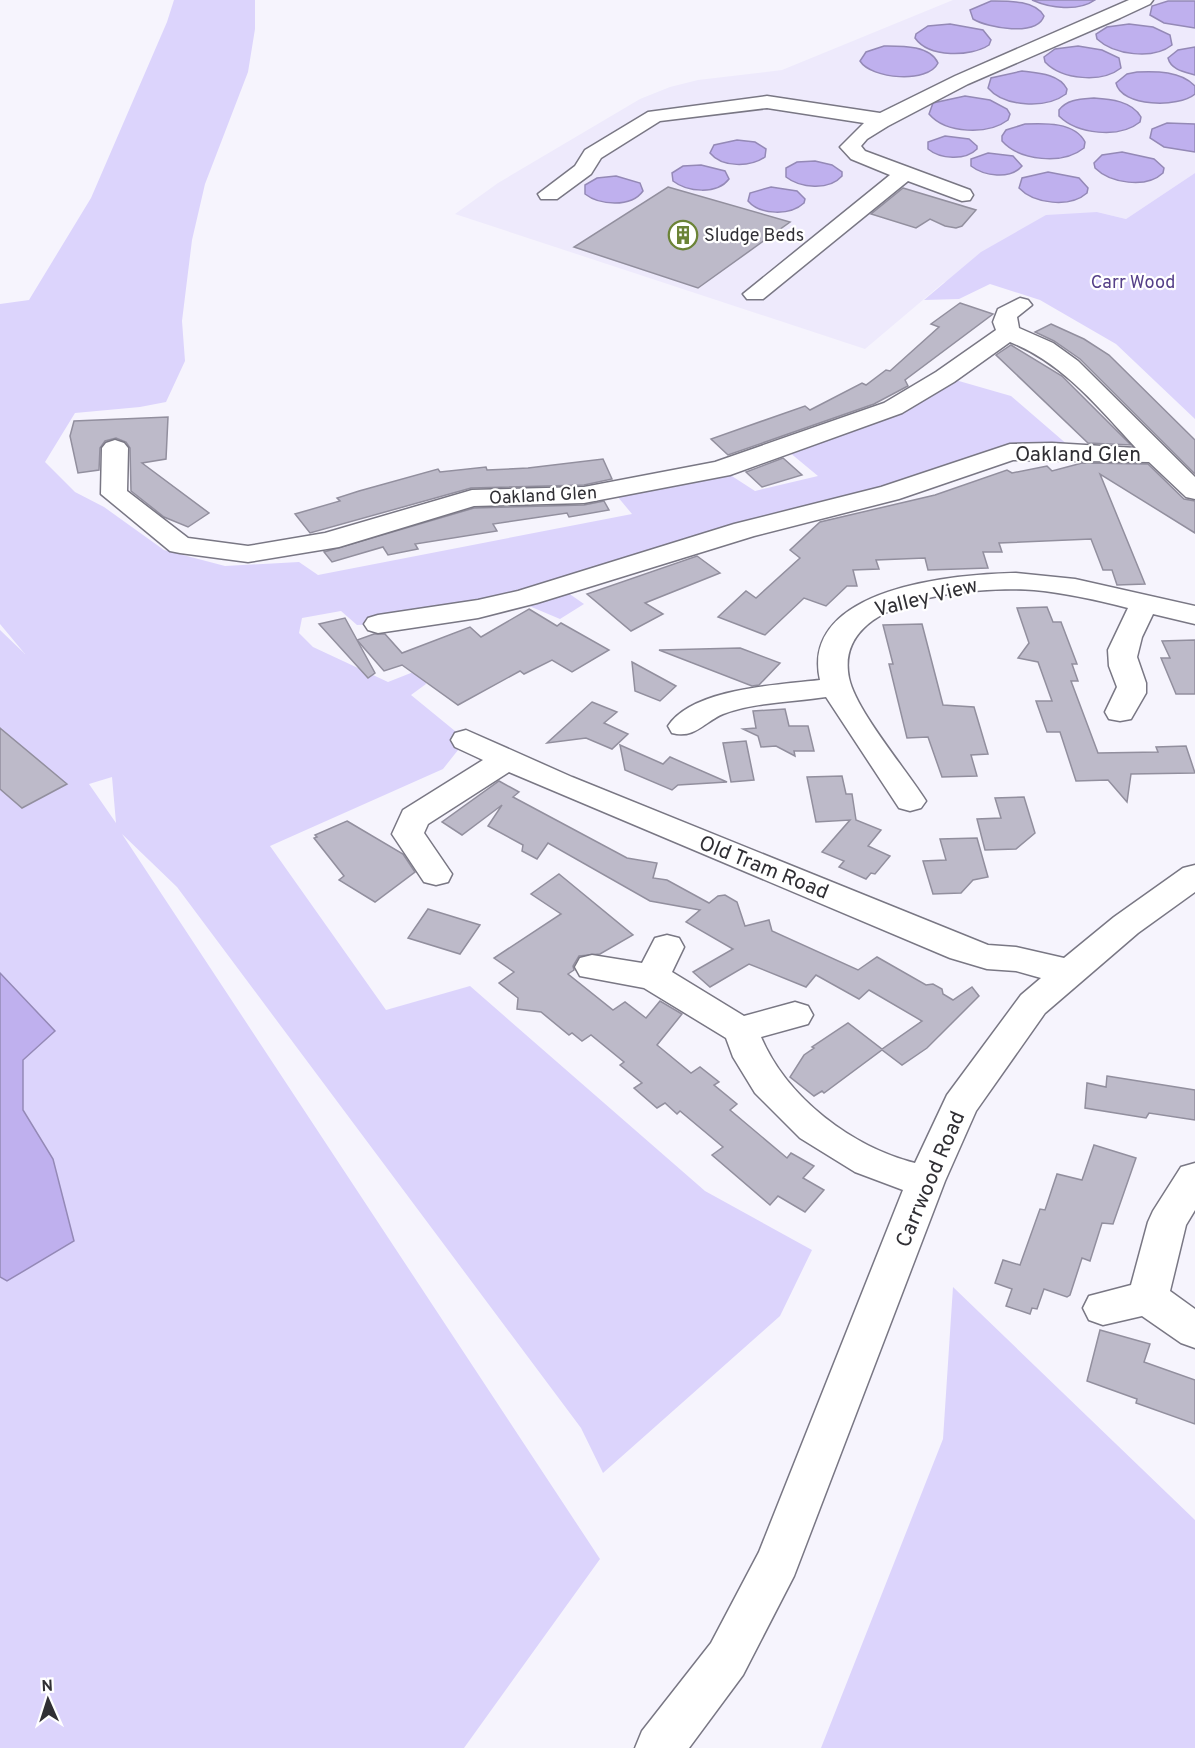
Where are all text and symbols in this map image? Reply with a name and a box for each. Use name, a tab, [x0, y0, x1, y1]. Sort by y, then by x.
building icon: Sludge Beds	[667, 219, 699, 251]
place label: Sludge Beds	[704, 225, 804, 248]
park label: Carr Wood	[1091, 272, 1175, 295]
street label: Oakland Glen	[1015, 442, 1141, 469]
street label: Oakland Glen	[488, 482, 598, 511]
street label: Valley View	[872, 573, 981, 624]
street label: Old Tram Road	[695, 830, 832, 907]
street label: Carrwood Road	[891, 1107, 972, 1252]
north arrow	[18, 1670, 78, 1730]
text: N	[41, 1677, 54, 1697]

